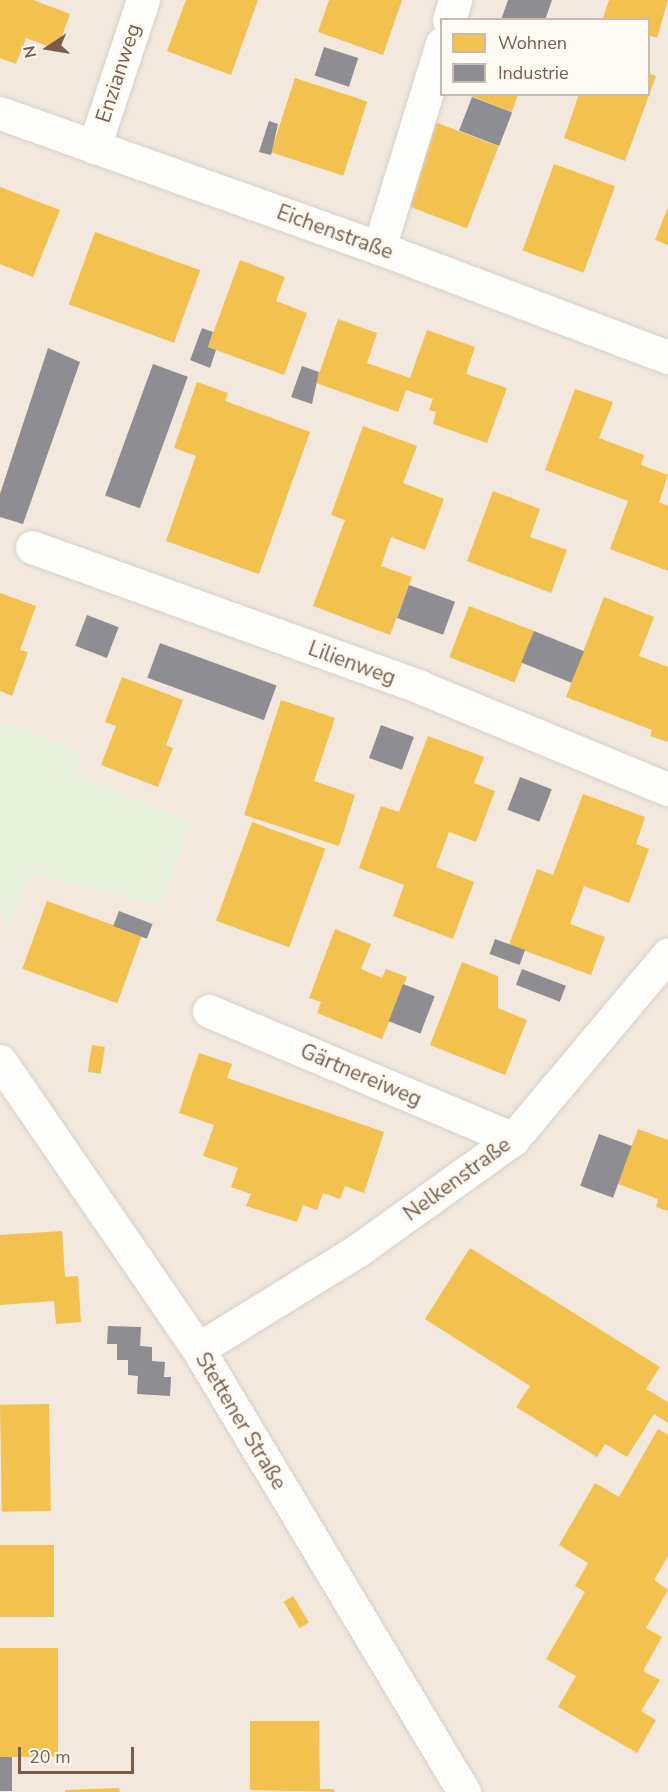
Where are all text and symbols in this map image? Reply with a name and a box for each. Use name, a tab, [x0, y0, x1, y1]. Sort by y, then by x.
north arrow	[18, 18, 78, 78]
legend	[440, 18, 650, 96]
street label: Enzianweg	[90, 20, 146, 126]
text: Wohnen	[498, 31, 567, 55]
text: N	[18, 44, 42, 60]
text: Industrie	[498, 61, 569, 85]
street label: Eichenstraße	[273, 199, 397, 265]
street label: Lilienweg	[305, 636, 399, 690]
street label: Gärtnereiweg	[297, 1038, 425, 1112]
street label: Nelkenstraße	[399, 1132, 515, 1226]
street label: Stettener Straße	[190, 1348, 292, 1494]
scale bar	[21, 1735, 136, 1773]
text: 20 m	[29, 1745, 71, 1769]

